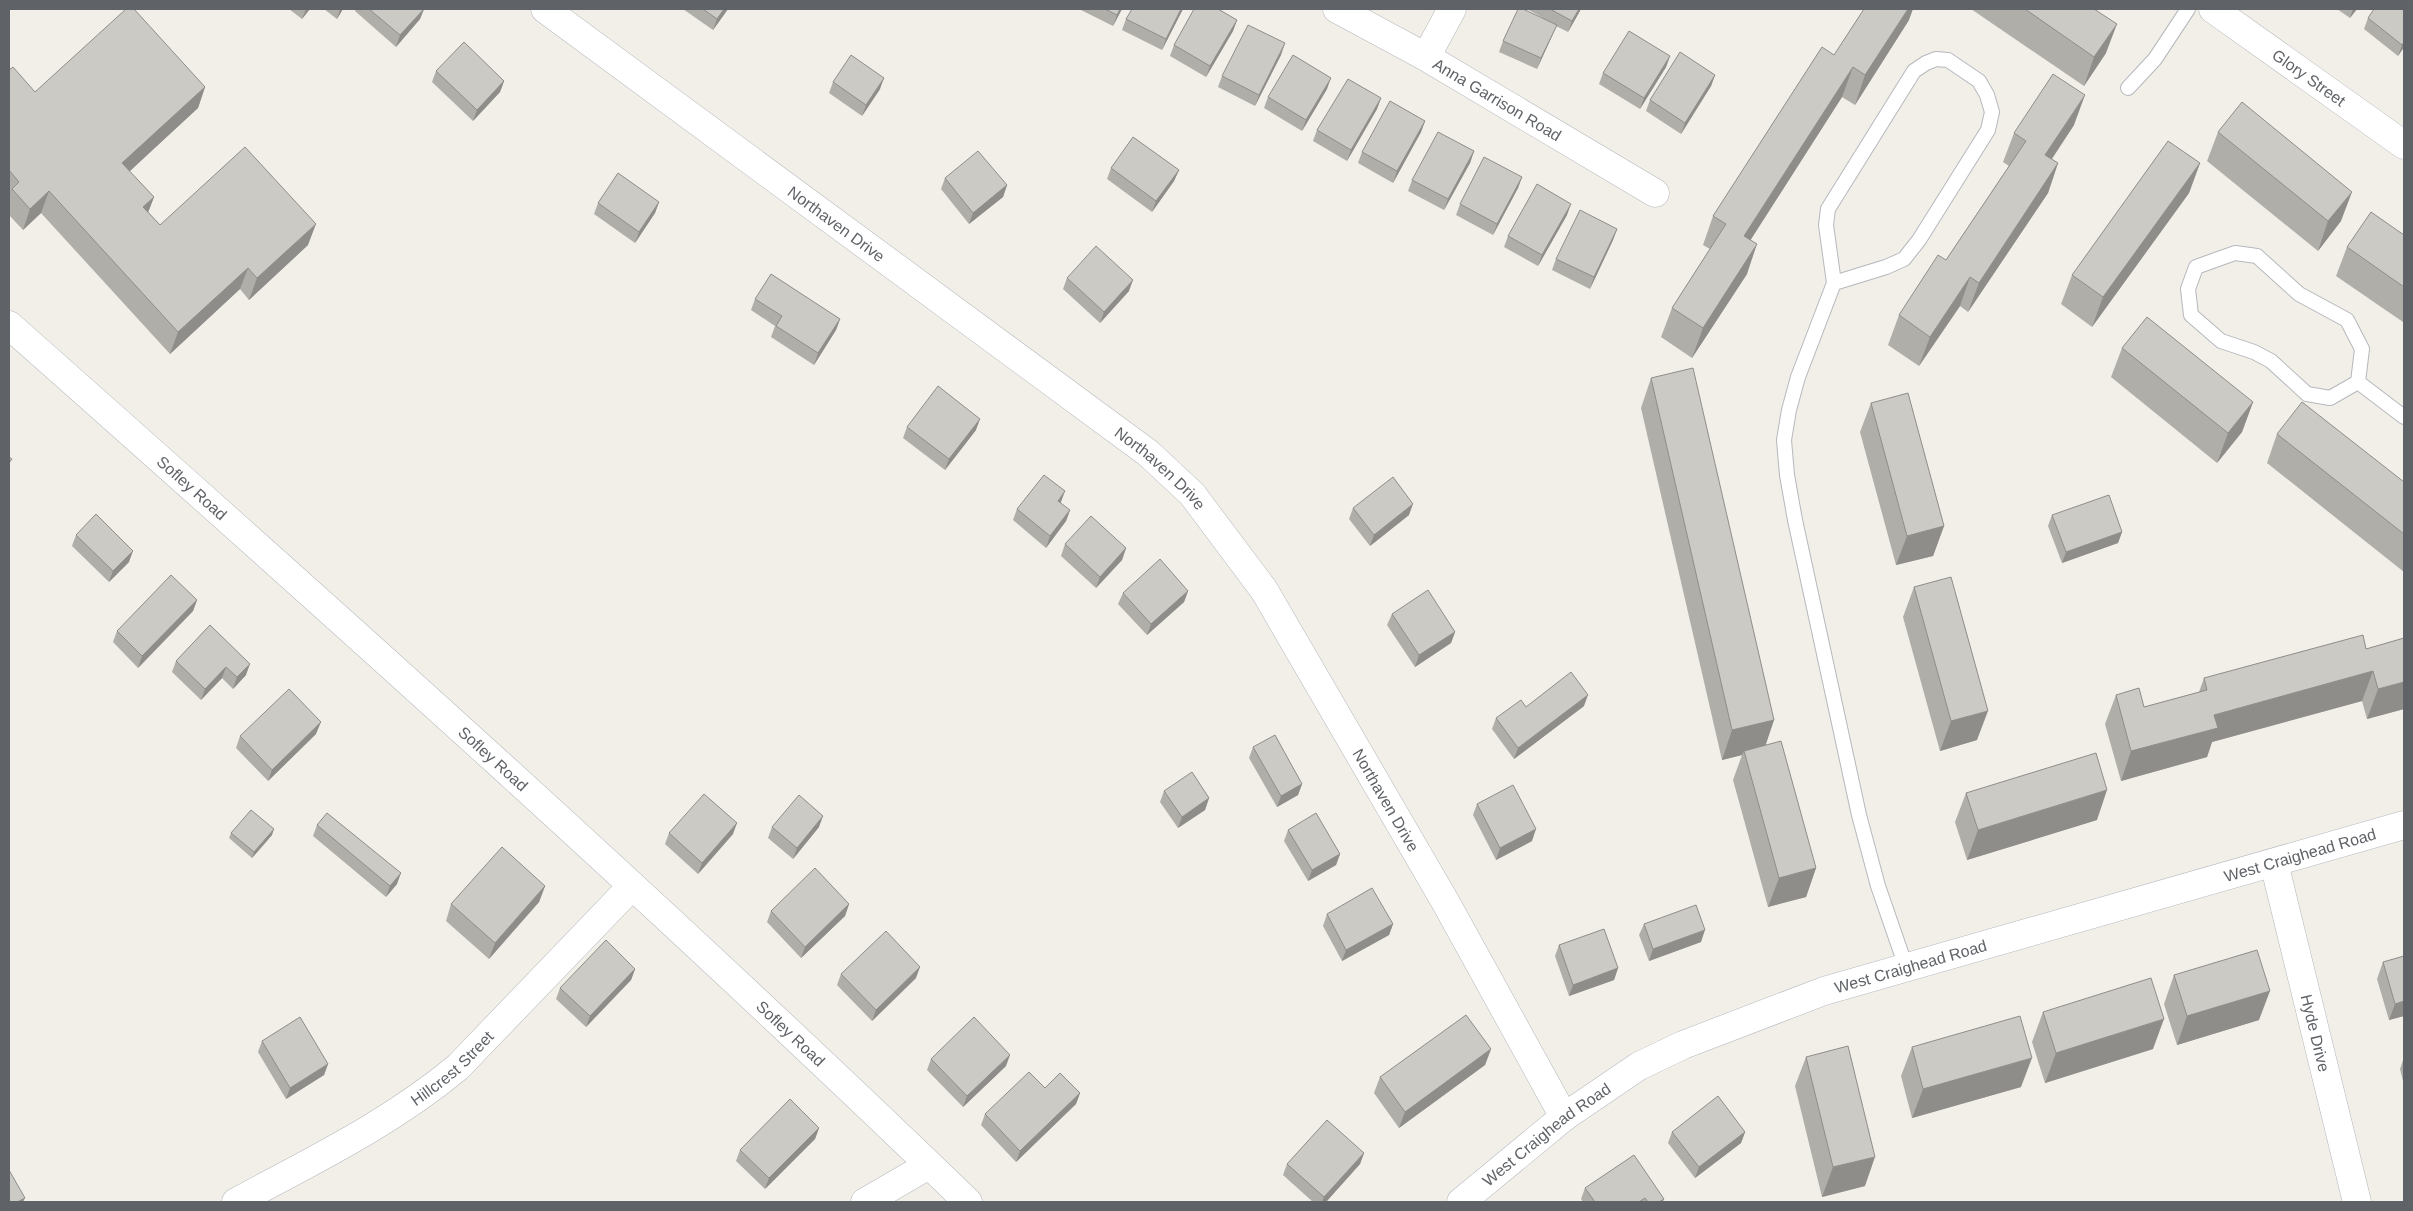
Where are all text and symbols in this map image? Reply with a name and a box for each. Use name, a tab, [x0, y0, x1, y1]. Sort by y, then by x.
street label: Glory Street	[2269, 46, 2349, 110]
street label: Anna Garrison Road	[1430, 55, 1564, 144]
street label: Northaven Drive	[785, 183, 888, 265]
street label: Northaven Drive	[1112, 424, 1209, 513]
street label: Sofley Road	[154, 453, 230, 523]
street label: Sofley Road	[455, 723, 531, 795]
street label: Northaven Drive	[1349, 746, 1422, 855]
street label: West Craighead Road	[2222, 825, 2378, 885]
street label: West Craighead Road	[1833, 937, 1989, 997]
street label: Hyde Drive	[2297, 993, 2333, 1074]
street label: Sofley Road	[753, 998, 828, 1070]
street label: Hillcrest Street	[408, 1027, 497, 1109]
street label: West Craighead Road	[1479, 1080, 1614, 1190]

